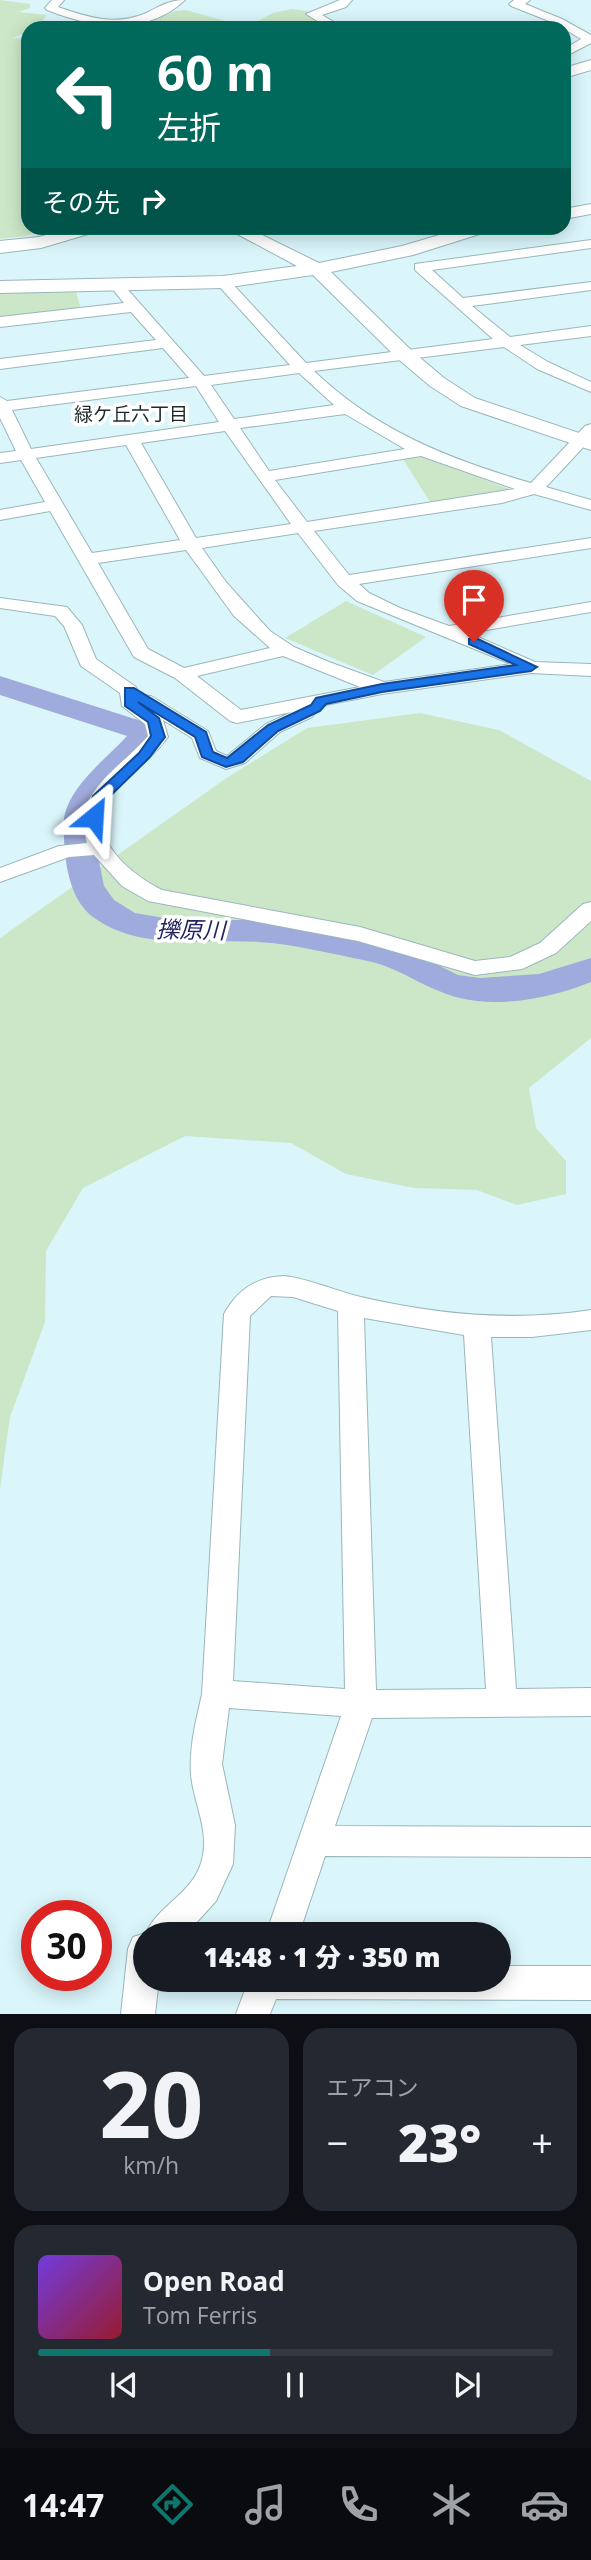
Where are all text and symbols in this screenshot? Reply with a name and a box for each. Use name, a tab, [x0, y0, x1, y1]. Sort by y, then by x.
text: 60 m	[157, 39, 274, 105]
icon: left	[42, 49, 133, 140]
text: 左折	[157, 105, 221, 148]
icon: right	[134, 182, 172, 220]
text: その先	[42, 184, 120, 220]
district label: 緑ケ丘六丁目	[74, 401, 188, 427]
pin	[444, 570, 504, 642]
icon: arrive	[455, 581, 493, 619]
position arrow	[57, 780, 131, 854]
water label: 擽原川	[156, 912, 229, 946]
speed limit sign: 30	[21, 1900, 112, 1991]
text: 14:48 · 1 分 · 350 m	[204, 1939, 440, 1975]
text: 20	[99, 2041, 203, 2165]
text: エアコン	[327, 2071, 419, 2103]
text: 23°	[398, 2106, 481, 2177]
text: −	[327, 2116, 348, 2168]
text: +	[531, 2116, 553, 2168]
text: km/h	[123, 2149, 179, 2181]
text: Open Road	[143, 2263, 285, 2299]
text: Tom Ferris	[143, 2299, 257, 2331]
icon: previous	[105, 2366, 143, 2404]
icon: pause	[276, 2366, 314, 2404]
icon: next	[448, 2366, 486, 2404]
icon: directions	[148, 2480, 197, 2529]
icon: music	[241, 2480, 290, 2529]
icon: phone	[334, 2480, 383, 2529]
icon: climate	[427, 2480, 476, 2529]
icon: car	[520, 2480, 569, 2529]
text: 14:47	[22, 2483, 104, 2526]

